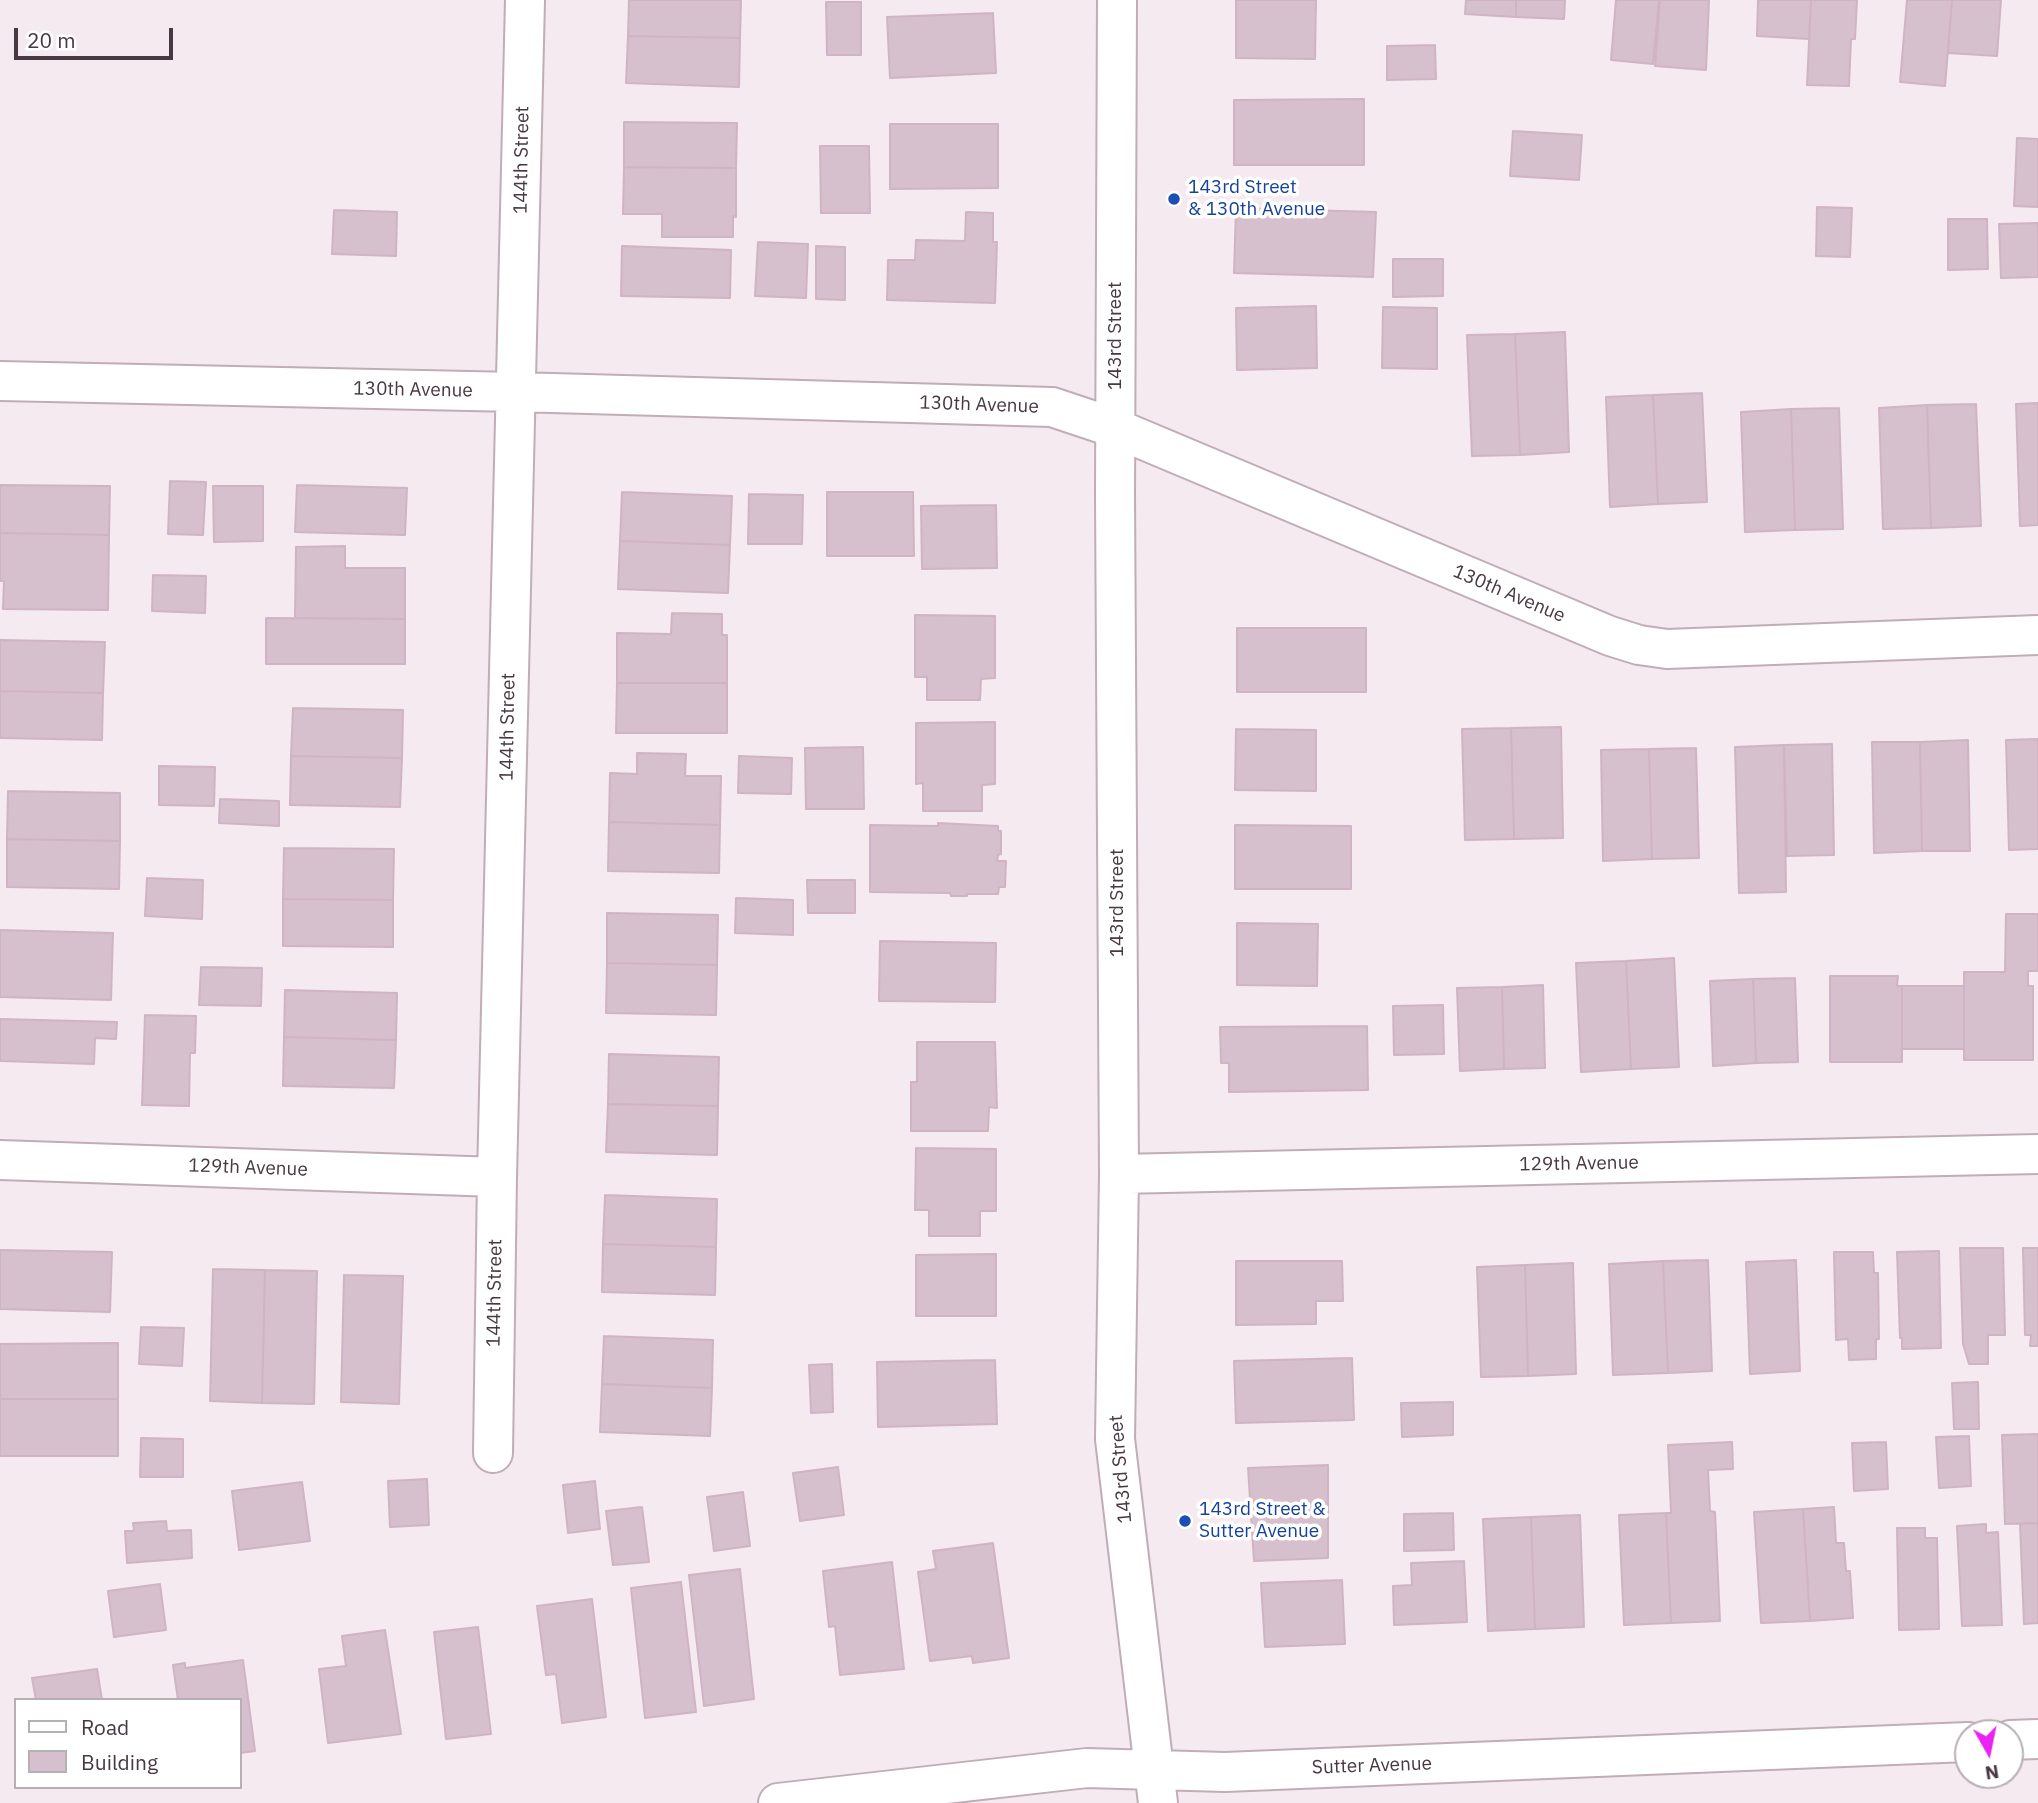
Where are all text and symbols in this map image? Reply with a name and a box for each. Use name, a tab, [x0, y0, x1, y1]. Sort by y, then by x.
scale bar	[18, 14, 177, 58]
text: 20 m	[27, 26, 76, 54]
street label: 144th Street	[510, 106, 534, 214]
place label: 143rd Street & 130th Avenue	[1188, 177, 1325, 221]
marker: 143rd Street & 130th Avenue	[1166, 191, 1182, 207]
street label: 143rd Street	[1105, 282, 1127, 390]
street label: 130th Avenue	[353, 378, 473, 402]
street label: 130th Avenue	[919, 392, 1039, 418]
street label: 130th Avenue	[1450, 560, 1568, 628]
street label: 144th Street	[496, 673, 520, 781]
street label: 143rd Street	[1107, 849, 1129, 957]
street label: 129th Avenue	[1519, 1152, 1639, 1176]
street label: 129th Avenue	[188, 1155, 308, 1181]
street label: 144th Street	[483, 1239, 507, 1347]
street label: 143rd Street	[1105, 1414, 1137, 1524]
place label: 143rd Street & Sutter Avenue	[1199, 1499, 1325, 1543]
marker: 143rd Street & Sutter Avenue	[1177, 1513, 1193, 1529]
legend	[14, 1698, 242, 1789]
text: Road	[81, 1713, 129, 1741]
north arrow	[1954, 1719, 2024, 1789]
text: Building	[81, 1748, 158, 1776]
street label: Sutter Avenue	[1312, 1753, 1432, 1779]
text: N	[1983, 1760, 2001, 1786]

